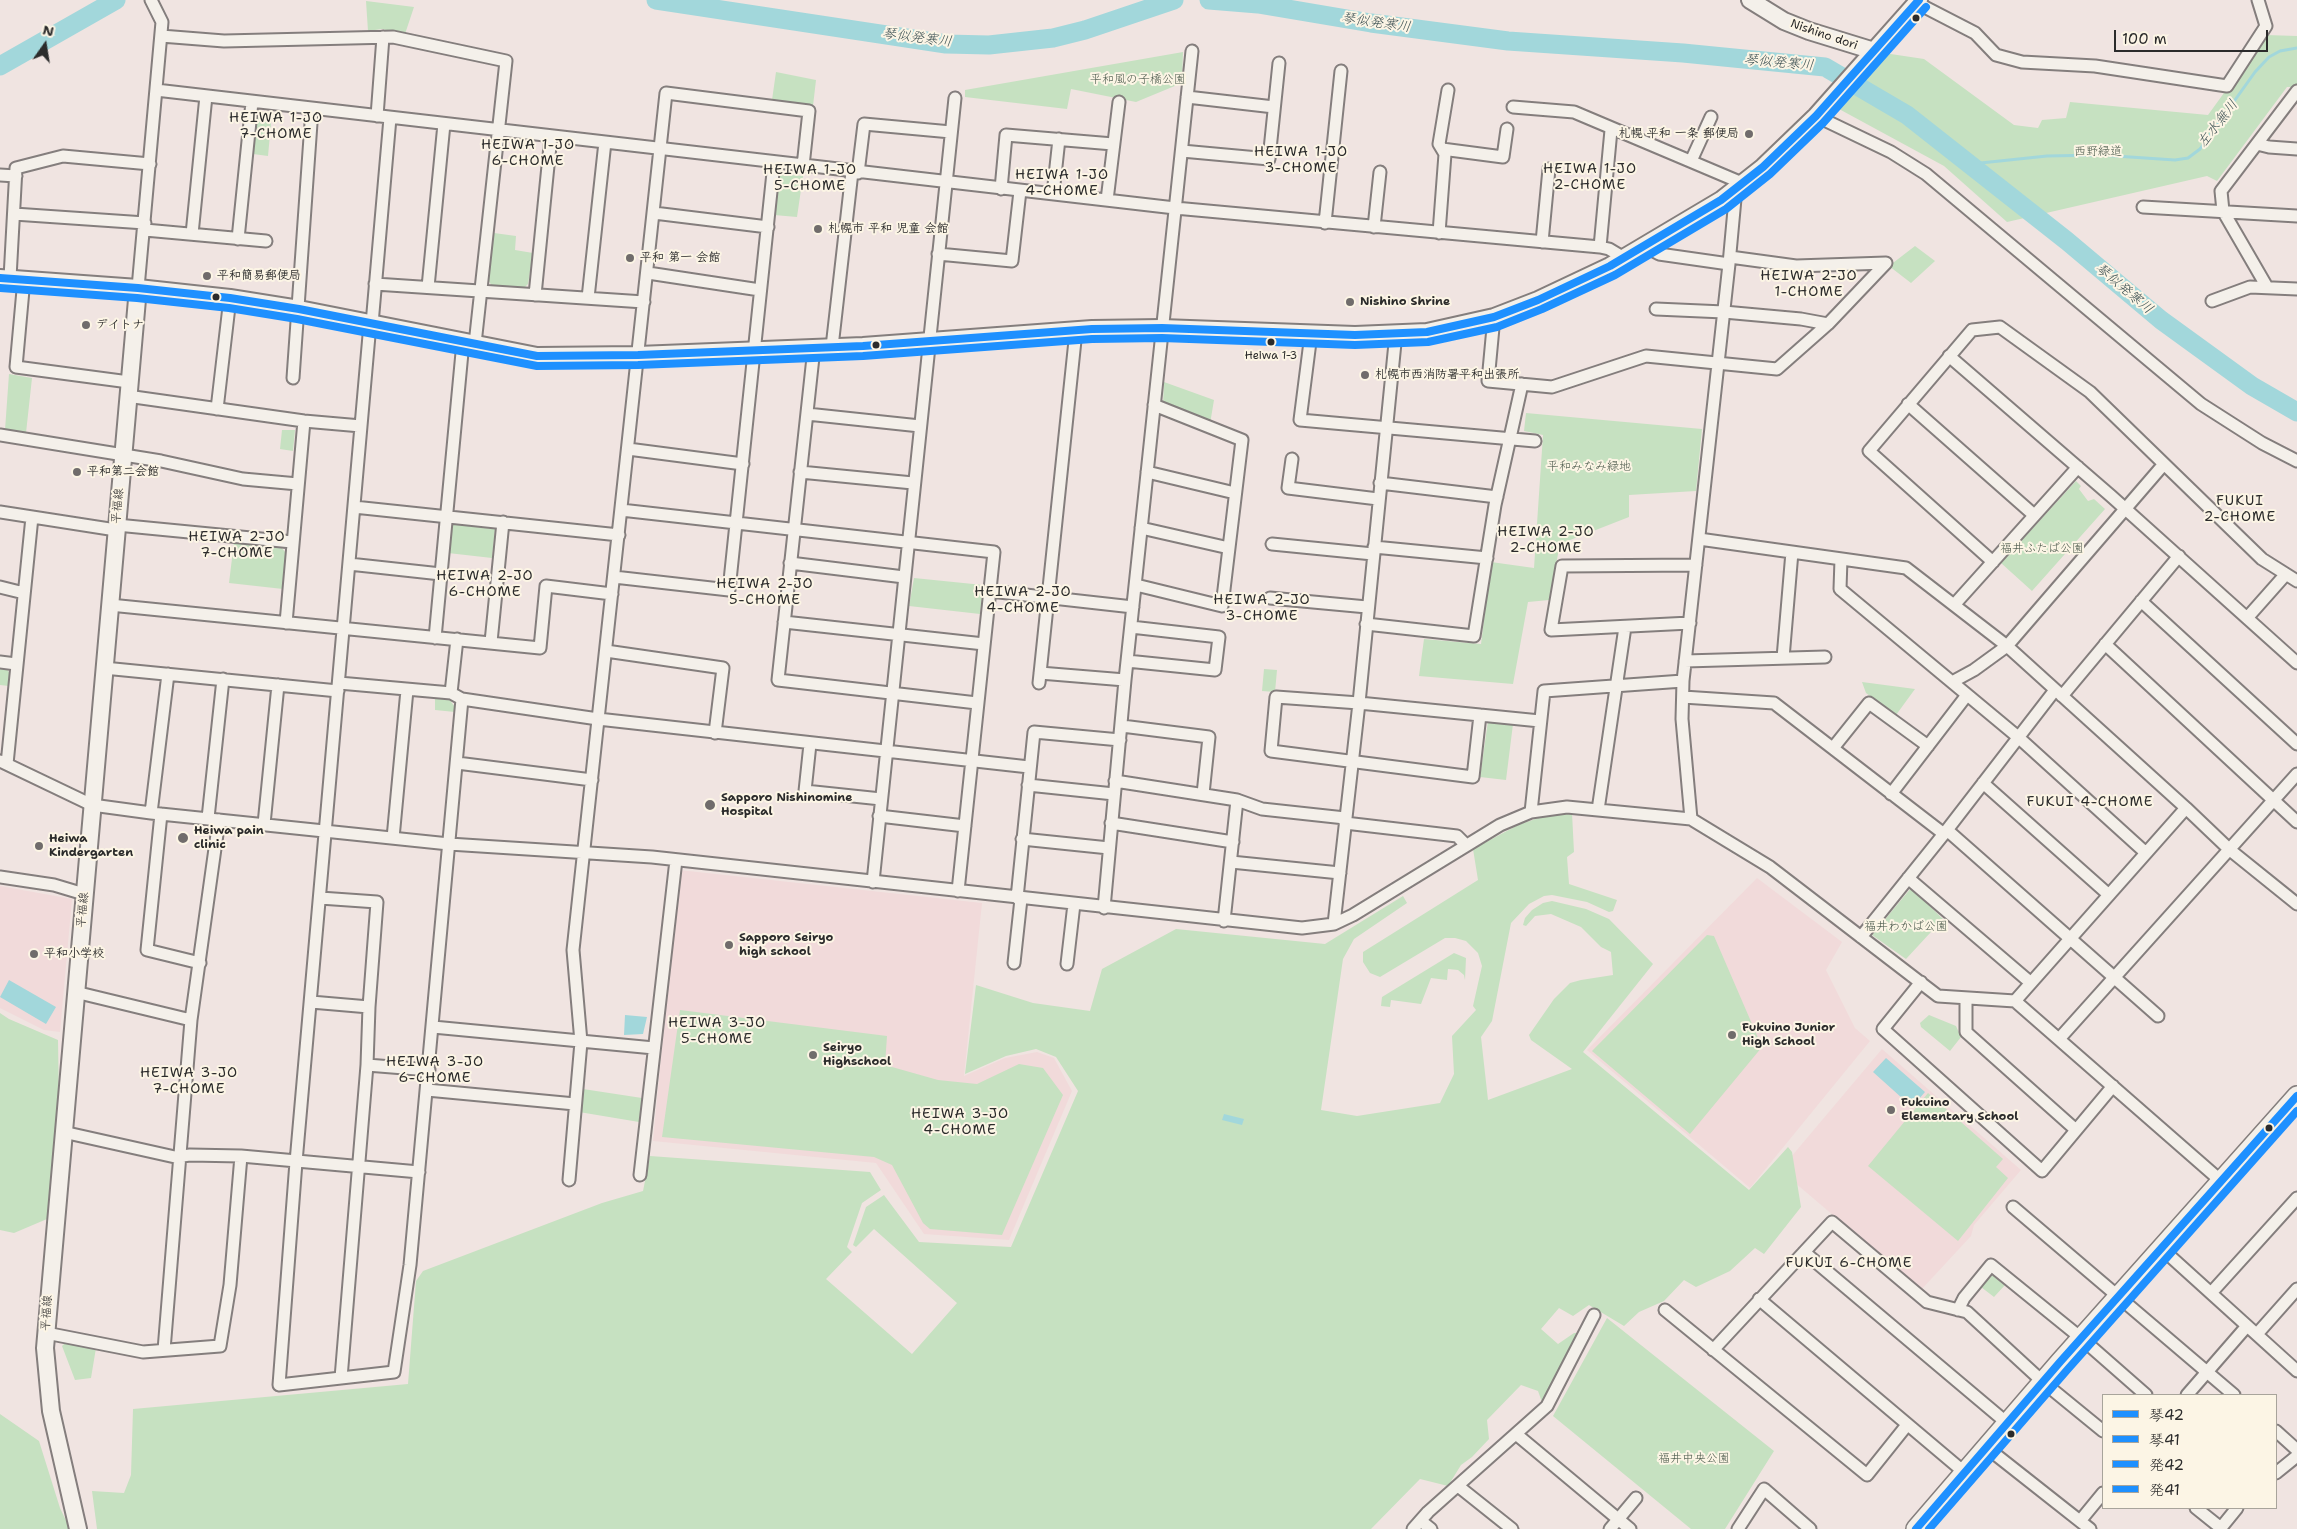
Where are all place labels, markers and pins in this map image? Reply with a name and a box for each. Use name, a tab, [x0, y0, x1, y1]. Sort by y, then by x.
unlabelled marker	[1911, 13, 1921, 23]
place label: 札幌 平和 一条 郵便局	[1619, 127, 1739, 141]
marker: 札幌 平和 一条 郵便局	[1743, 128, 1755, 140]
place label: 札幌市 平和 児童 会館	[828, 222, 948, 236]
marker: 札幌市 平和 児童 会館	[812, 223, 824, 235]
place label: 平和 第一 会館	[640, 251, 720, 265]
marker: 平和 第一 会館	[624, 252, 636, 264]
place label: 平和簡易郵便局	[217, 269, 301, 283]
marker: 平和簡易郵便局	[201, 270, 213, 282]
unlabelled marker	[211, 292, 221, 302]
place label: Nishino Shrine	[1360, 295, 1450, 309]
marker: Nishino Shrine	[1344, 296, 1356, 308]
place label: デイトナ	[96, 318, 144, 332]
marker: デイトナ	[80, 319, 92, 331]
marker: Heiwa 1-3	[1266, 337, 1276, 347]
unlabelled marker	[871, 340, 881, 350]
place label: Heiwa 1-3	[1245, 349, 1297, 363]
place label: 札幌市西消防署平和出張所	[1375, 368, 1519, 382]
marker: 札幌市西消防署平和出張所	[1359, 369, 1371, 381]
place label: 平和第二会館	[87, 465, 159, 479]
marker: 平和第二会館	[71, 466, 83, 478]
place label: Sapporo Nishinomine Hospital	[721, 791, 852, 819]
marker: Sapporo Nishinomine Hospital	[703, 798, 717, 812]
place label: Heiwa pain clinic	[194, 824, 264, 852]
marker: Heiwa pain clinic	[176, 831, 190, 845]
place label: Heiwa Kindergarten	[49, 832, 133, 860]
marker: Heiwa Kindergarten	[33, 840, 45, 852]
place label: Sapporo Seiryo high school	[739, 931, 833, 959]
marker: Sapporo Seiryo high school	[723, 939, 735, 951]
place label: 平和小学校	[44, 947, 104, 961]
marker: 平和小学校	[28, 948, 40, 960]
place label: Fukuino Junior High School	[1742, 1021, 1835, 1049]
marker: Fukuino Junior High School	[1726, 1029, 1738, 1041]
place label: Seiryo Highschool	[823, 1041, 891, 1069]
marker: Seiryo Highschool	[807, 1049, 819, 1061]
place label: Fukuino Elementary School	[1901, 1096, 2018, 1124]
marker: Fukuino Elementary School	[1885, 1104, 1897, 1116]
unlabelled marker	[2264, 1123, 2274, 1133]
unlabelled marker	[2006, 1429, 2016, 1439]

